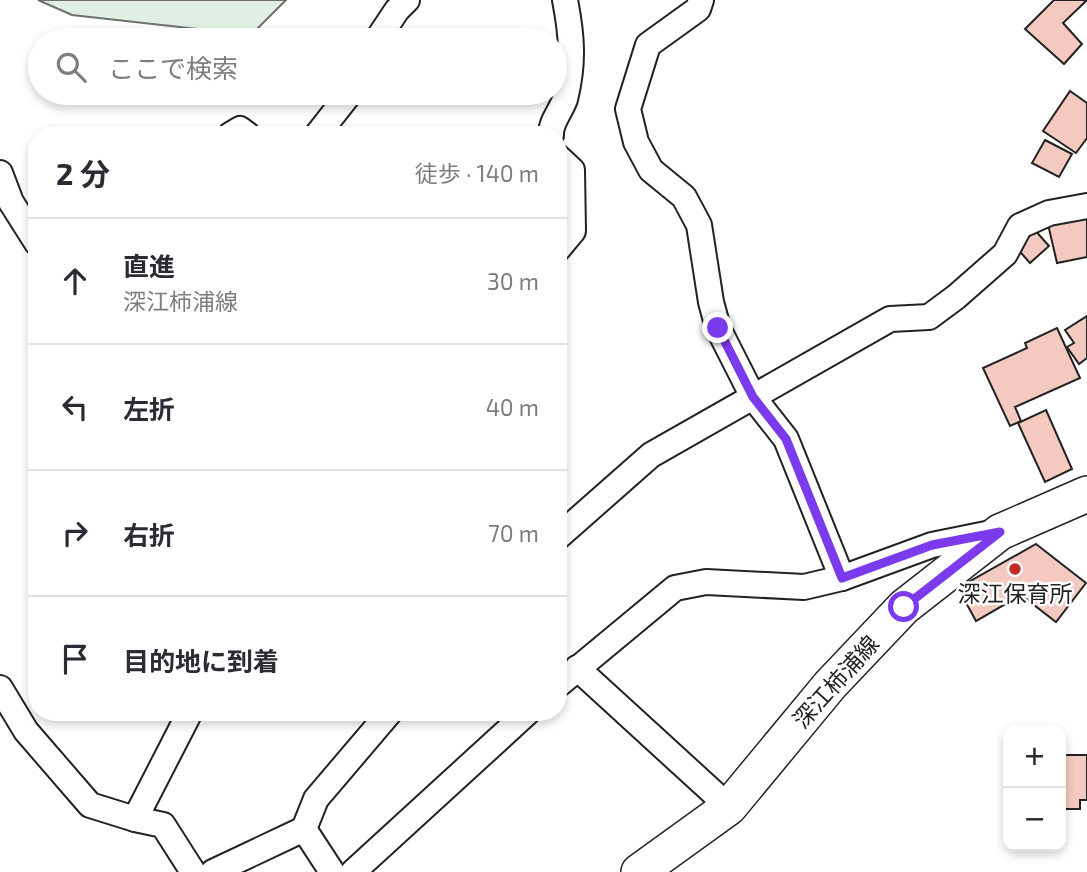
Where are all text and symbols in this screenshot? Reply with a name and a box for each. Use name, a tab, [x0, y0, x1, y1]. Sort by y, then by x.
search box	[28, 28, 567, 105]
icon: search	[52, 48, 90, 86]
text: ここで検索	[108, 52, 238, 83]
text: 2 分	[56, 155, 110, 191]
text: 徒歩 · 140 m	[415, 159, 539, 187]
text: 直進	[123, 250, 175, 281]
icon: ahead	[56, 262, 94, 300]
text: 30 m	[487, 267, 539, 295]
text: 深江柿浦線	[123, 287, 238, 315]
route end	[702, 312, 733, 343]
icon: left	[56, 388, 94, 426]
text: 左折	[123, 393, 175, 424]
text: 40 m	[486, 393, 539, 421]
icon: right	[56, 514, 94, 552]
text: 右折	[123, 519, 175, 550]
text: 70 m	[488, 519, 539, 547]
marker: 深江保育所	[1007, 561, 1023, 577]
place label: 深江保育所	[958, 579, 1073, 607]
route start	[888, 591, 919, 622]
street label: 深江柿浦線	[786, 629, 884, 733]
icon: arrive	[56, 640, 94, 678]
text: 目的地に到着	[123, 645, 279, 676]
map controls	[1003, 725, 1066, 851]
button: +	[1003, 725, 1066, 788]
button: −	[1003, 788, 1066, 851]

